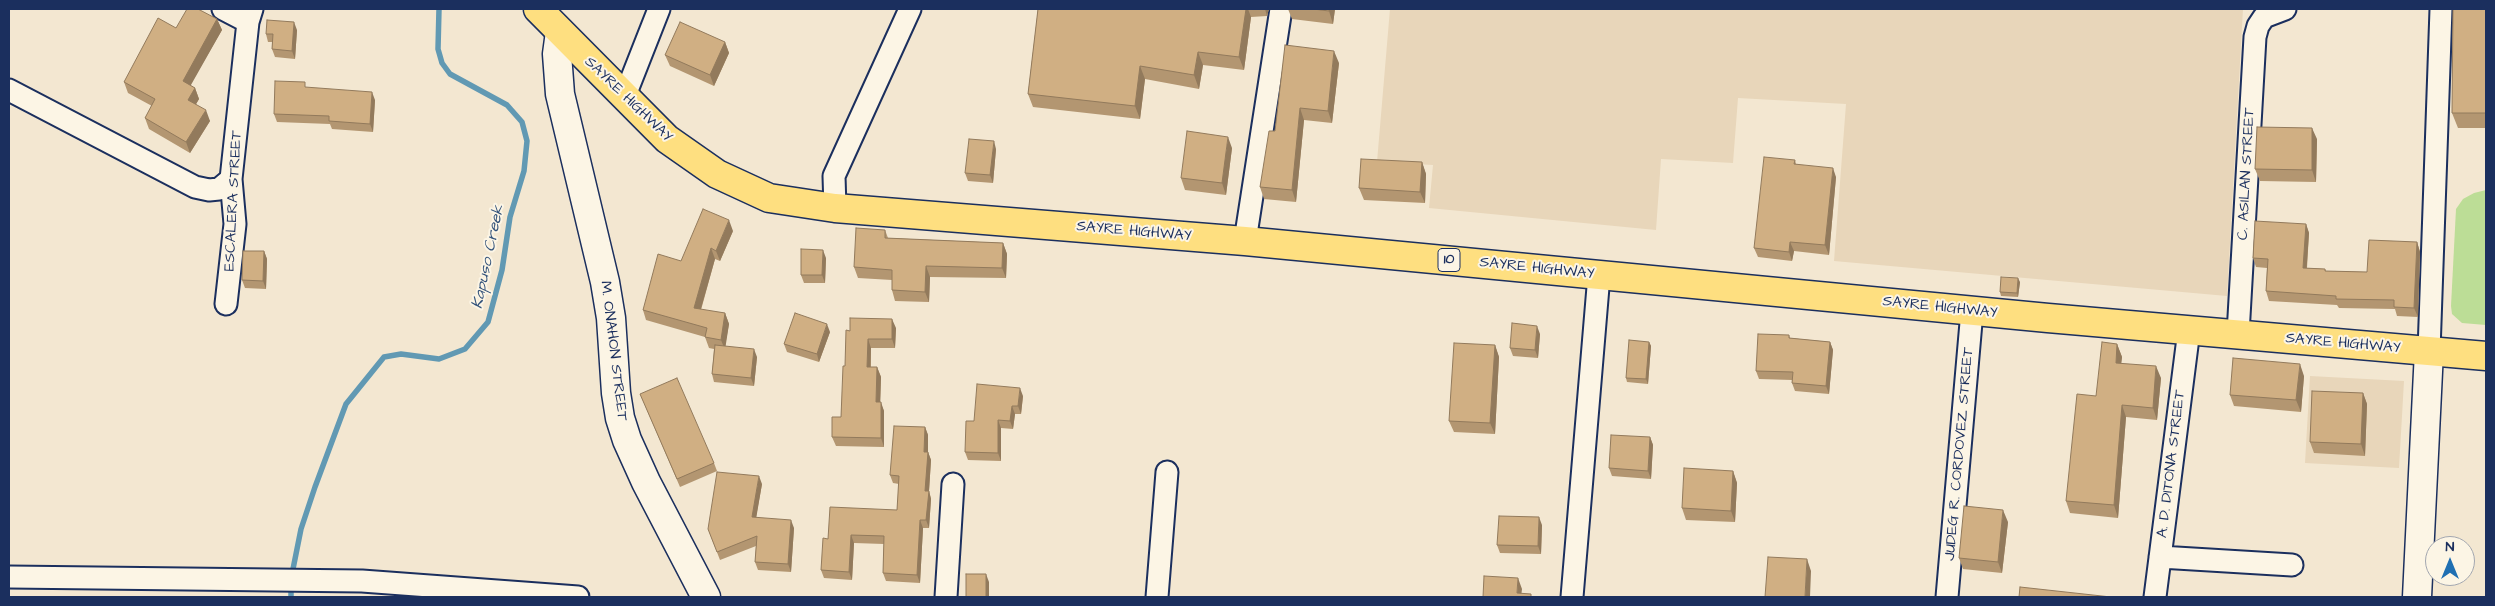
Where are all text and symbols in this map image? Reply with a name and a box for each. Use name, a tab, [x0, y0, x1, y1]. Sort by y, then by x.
street label: SAYRE HIGHWAY	[580, 53, 676, 147]
street label: C. ASILAN STREET	[2235, 107, 2259, 241]
street label: ESCALERA STREET	[221, 130, 247, 272]
water label: Kapuso Creek	[469, 203, 509, 311]
street label: SAYRE HIGHWAY	[1076, 218, 1192, 246]
road number: 10	[1438, 248, 1460, 272]
street label: SAYRE HIGHWAY	[1479, 254, 1595, 284]
street label: M. ONAHON STREET	[595, 280, 631, 422]
street label: SAYRE HIGHWAY	[1882, 293, 1998, 323]
street label: SAYRE HIGHWAY	[2285, 330, 2401, 358]
street label: JUDEG R. CORDOVEZ STREET	[1942, 347, 1978, 561]
street label: A. D. DITONA STREET	[2154, 389, 2190, 539]
north arrow	[2425, 536, 2475, 586]
text: N	[2446, 537, 2454, 557]

